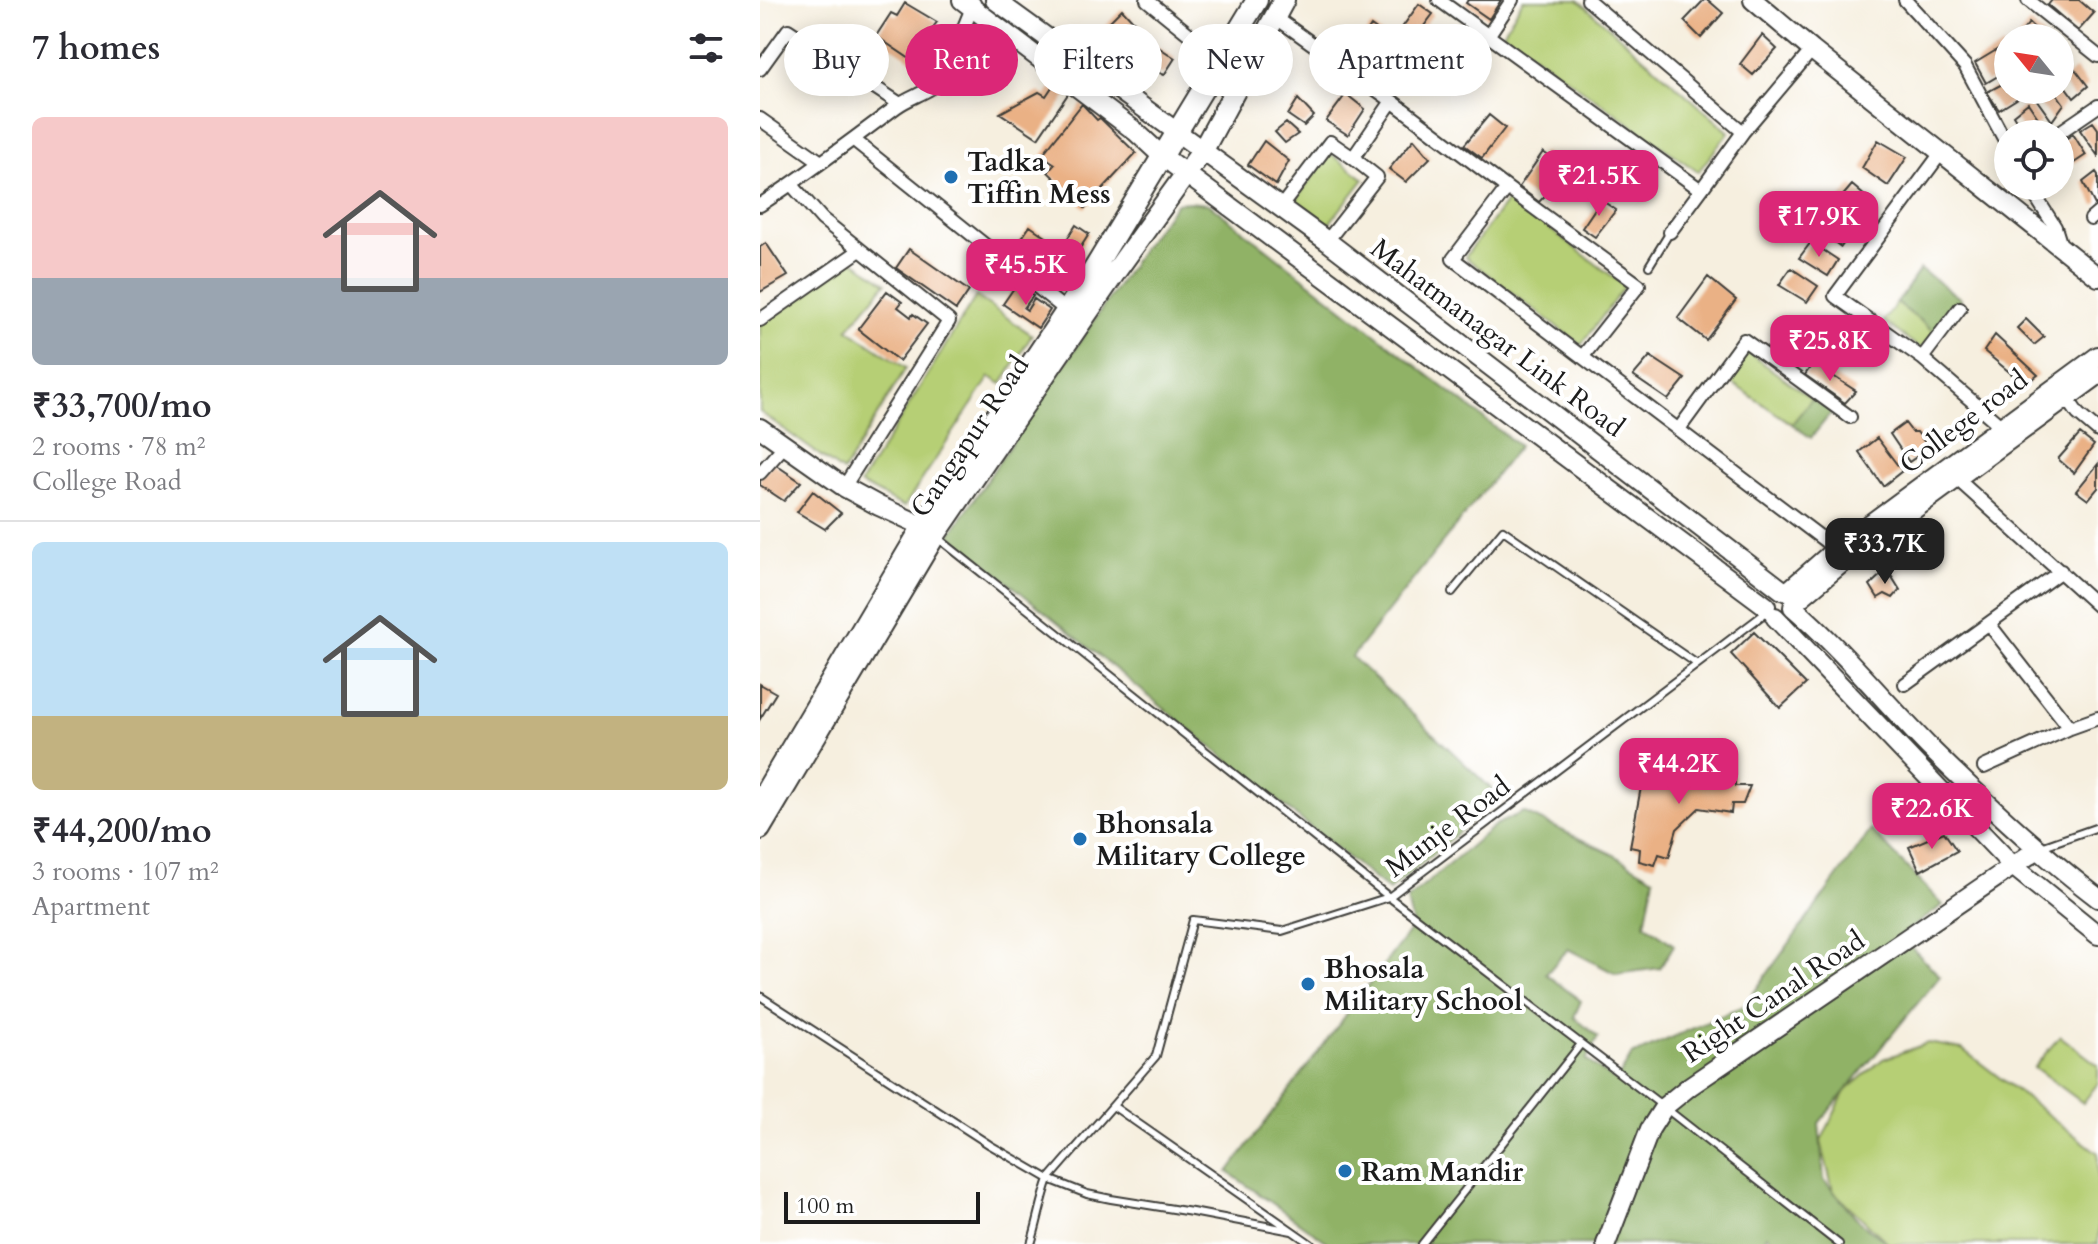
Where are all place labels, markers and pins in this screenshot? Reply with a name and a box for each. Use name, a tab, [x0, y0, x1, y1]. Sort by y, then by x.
place label: Tadka Tiffin Mess	[967, 143, 1111, 213]
pin: ₹21.5K	[1534, 150, 1664, 218]
marker: Tadka Tiffin Mess	[942, 168, 960, 186]
pin: ₹17.9K	[1754, 191, 1884, 259]
pin: ₹45.5K	[961, 239, 1091, 307]
pin: ₹25.8K	[1765, 315, 1895, 383]
pin: ₹33.7K	[1820, 518, 1950, 586]
pin: ₹44.2K	[1614, 738, 1744, 806]
pin: ₹22.6K	[1867, 783, 1997, 851]
place label: Bhonsala Military College	[1096, 805, 1306, 875]
marker: Bhonsala Military College	[1071, 830, 1089, 848]
place label: Bhosala Military School	[1324, 950, 1522, 1020]
marker: Bhosala Military School	[1299, 975, 1317, 993]
place label: Ram Mandir	[1361, 1153, 1524, 1191]
marker: Ram Mandir	[1336, 1162, 1354, 1180]

